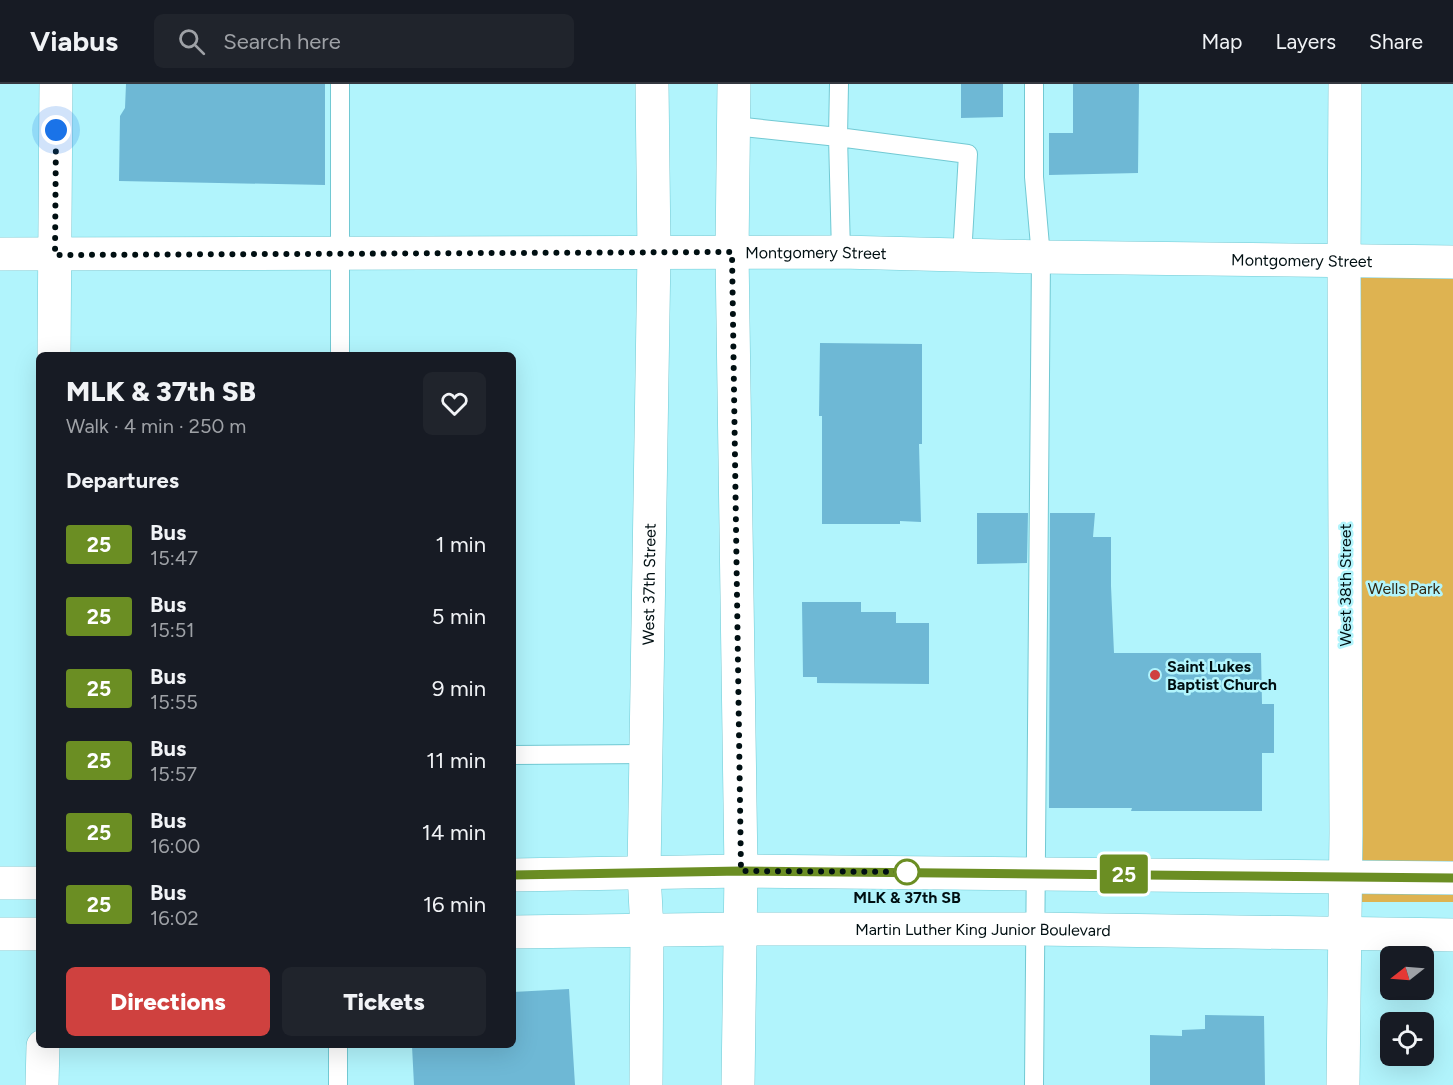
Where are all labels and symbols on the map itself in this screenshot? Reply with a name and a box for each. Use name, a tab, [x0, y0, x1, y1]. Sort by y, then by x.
your location	[41, 115, 71, 145]
street label: Montgomery Street	[745, 242, 887, 263]
street label: Montgomery Street	[1231, 250, 1373, 271]
street label: West 37th Street	[638, 523, 659, 645]
street label: West 38th Street	[1336, 523, 1355, 647]
park label: Wells Park	[1368, 579, 1440, 598]
place label: Saint Lukes Baptist Church	[1167, 657, 1277, 694]
marker: Saint Lukes Baptist Church	[1148, 668, 1162, 682]
line badge: 25	[1097, 854, 1151, 894]
marker: MLK & 37th SB	[894, 859, 920, 885]
place label: MLK & 37th SB	[853, 888, 961, 907]
street label: Martin Luther King Junior Boulevard	[855, 919, 1111, 940]
north arrow	[1380, 946, 1434, 1000]

